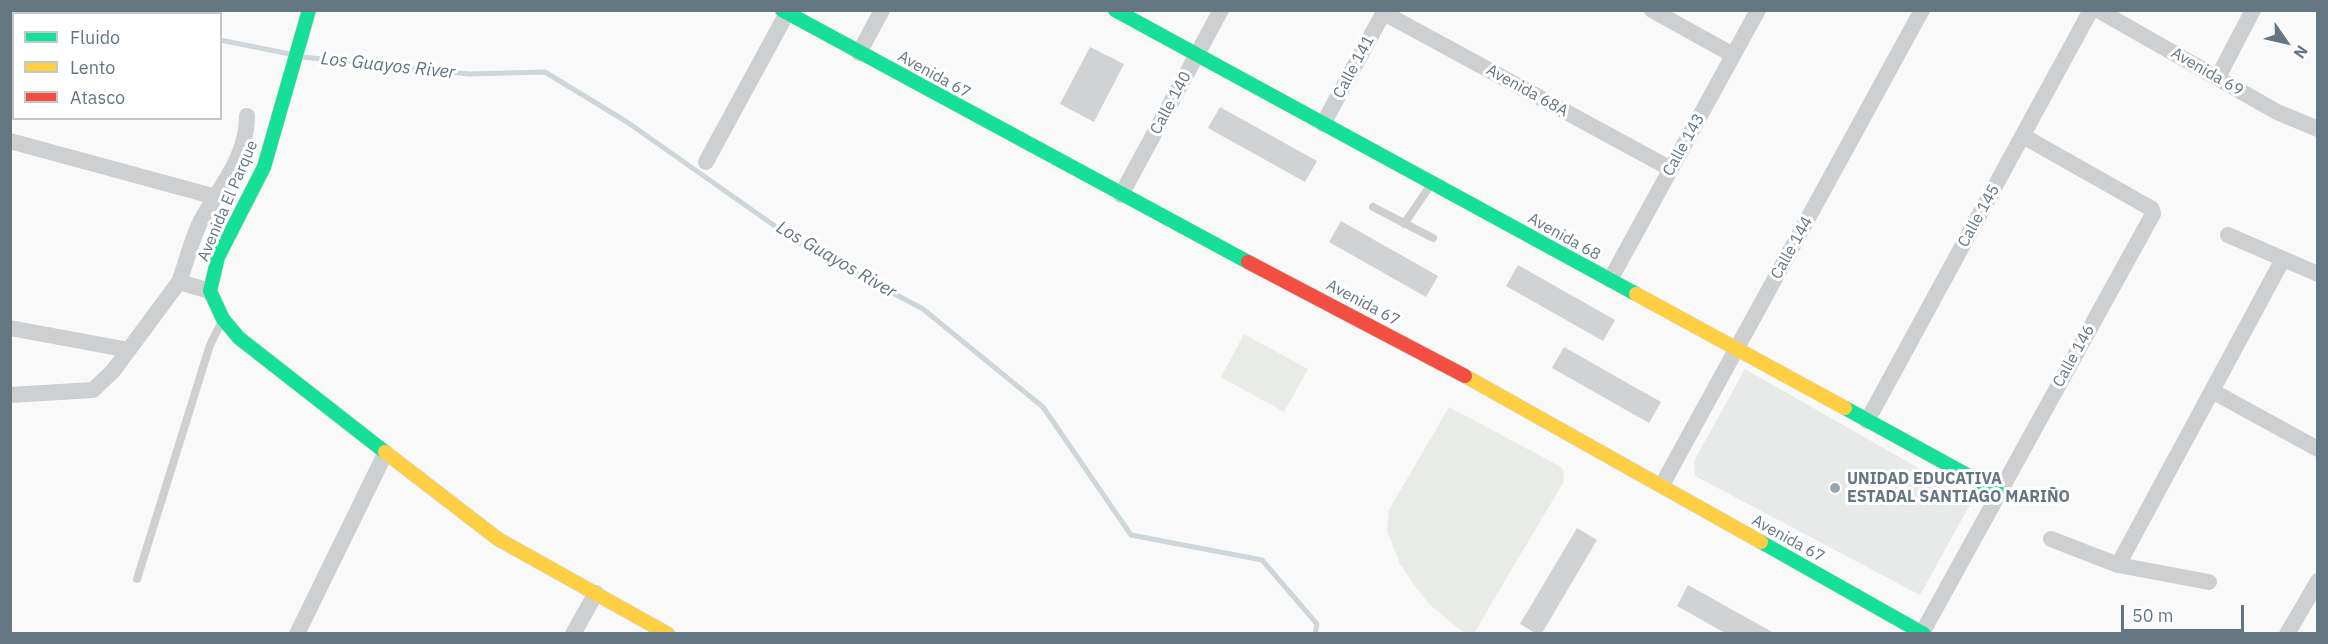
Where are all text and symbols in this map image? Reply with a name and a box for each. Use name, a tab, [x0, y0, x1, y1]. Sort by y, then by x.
legend	[12, 12, 222, 120]
north arrow	[2256, 12, 2316, 72]
text: Fluido	[70, 26, 120, 49]
street label: Calle 141	[1329, 32, 1379, 102]
text: N	[2289, 42, 2312, 62]
street label: Avenida 69	[2167, 44, 2247, 100]
street label: Avenida 67	[894, 47, 974, 103]
water label: Los Guayos River	[320, 48, 456, 84]
text: Lento	[70, 56, 115, 79]
street label: Avenida 68A	[1483, 61, 1571, 121]
street label: Calle 140	[1146, 68, 1196, 138]
text: Atasco	[70, 86, 125, 109]
street label: Calle 143	[1659, 110, 1709, 180]
street label: Avenida El Parque	[194, 138, 262, 264]
street label: Calle 145	[1954, 181, 2004, 251]
street label: Avenida 68	[1524, 209, 1604, 265]
street label: Calle 144	[1767, 213, 1817, 283]
water label: Los Guayos River	[772, 217, 900, 303]
street label: Avenida 67	[1323, 276, 1403, 330]
street label: Calle 146	[2049, 321, 2099, 391]
place label: UNIDAD EDUCATIVA ESTADAL SANTIAGO MARIÑO	[1847, 469, 2070, 507]
marker: UNIDAD EDUCATIVA ESTADAL SANTIAGO MARIÑO	[1828, 481, 1842, 495]
street label: Avenida 67	[1748, 511, 1828, 567]
scale bar	[2124, 593, 2247, 631]
text: 50 m	[2132, 604, 2174, 627]

